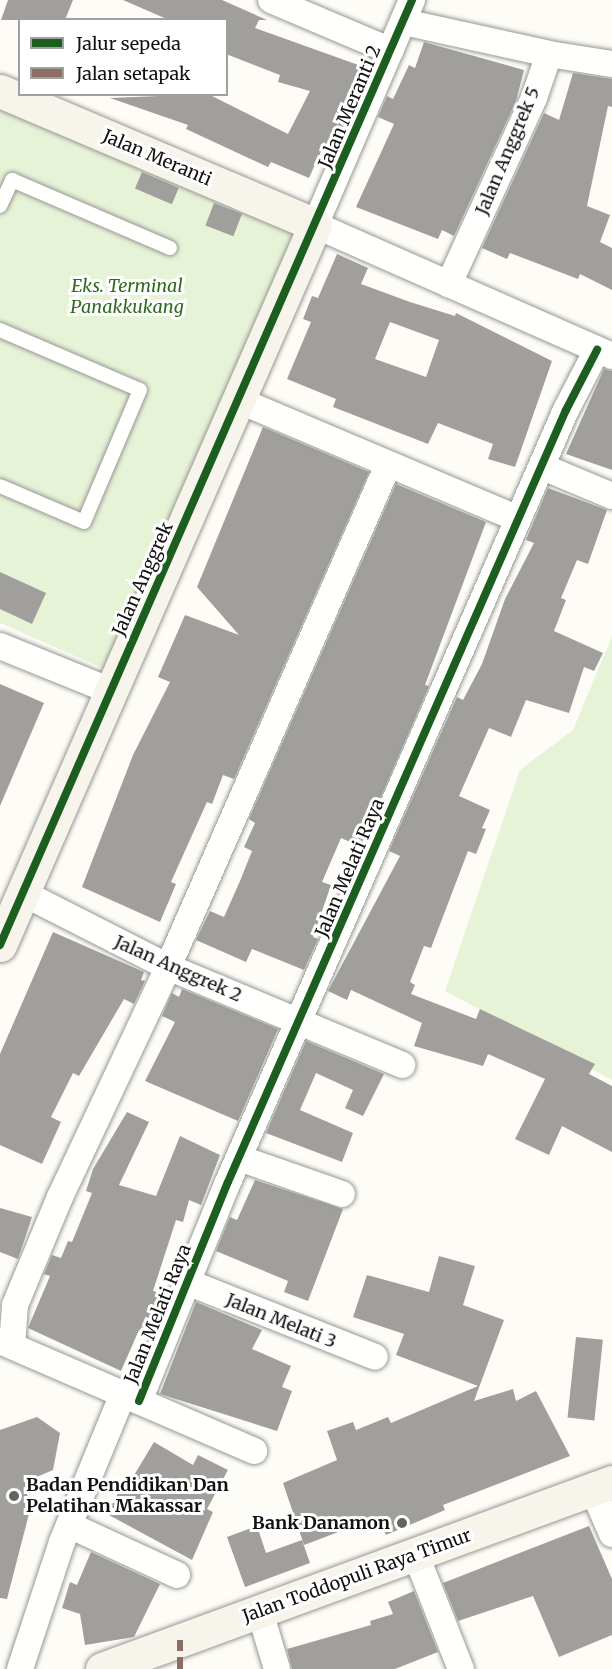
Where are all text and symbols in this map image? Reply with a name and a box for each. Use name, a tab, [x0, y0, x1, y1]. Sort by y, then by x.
legend	[18, 18, 228, 96]
text: Jalur sepeda	[76, 32, 181, 55]
street label: Jalan Meranti 2	[314, 42, 386, 172]
text: Jalan setapak	[76, 62, 191, 85]
street label: Jalan Anggrek 5	[471, 84, 545, 218]
street label: Jalan Meranti	[99, 125, 215, 191]
park label: Eks. Terminal Panakkukang	[70, 276, 184, 318]
street label: Jalan Anggrek	[108, 519, 178, 639]
street label: Jalan Melati Raya	[311, 795, 389, 941]
street label: Jalan Anggrek 2	[111, 931, 245, 1007]
street label: Jalan Melati Raya	[120, 1241, 196, 1387]
street label: Jalan Melati 3	[223, 1289, 339, 1353]
place label: Badan Pendidikan Dan Pelatihan Makassar	[26, 1475, 229, 1518]
marker: Badan Pendidikan Dan Pelatihan Makassar	[7, 1489, 21, 1503]
place label: Bank Danamon	[252, 1512, 390, 1534]
marker: Bank Danamon	[395, 1516, 409, 1530]
street label: Jalan Toddopuli Raya Timur	[240, 1524, 474, 1628]

